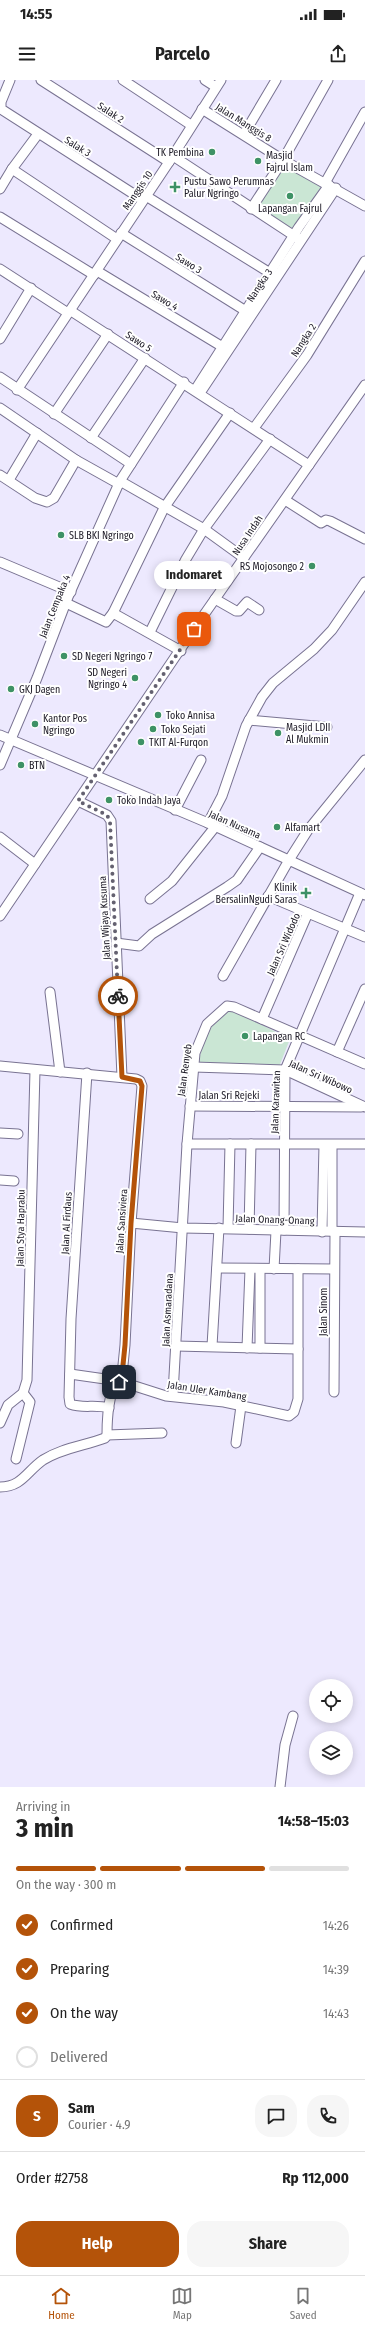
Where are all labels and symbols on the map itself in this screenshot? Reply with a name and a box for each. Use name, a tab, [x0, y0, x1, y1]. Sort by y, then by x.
street label: Salak 2	[95, 100, 126, 126]
street label: Jalan Manggis 8	[213, 101, 274, 145]
street label: Salak 3	[62, 134, 93, 160]
place label: TK Pembina	[156, 147, 204, 159]
marker: TK Pembina	[207, 147, 217, 157]
place label: Masjid Fajrul Islam	[266, 150, 313, 174]
marker: Masjid Fajrul Islam	[253, 156, 263, 166]
street label: Manggis 10	[120, 169, 155, 213]
place label: Pustu Sawo Perumnas Palur Ngringo	[184, 176, 274, 200]
marker: Pustu Sawo Perumnas Palur Ngringo	[169, 181, 181, 193]
marker: Lapangan Fajrul	[285, 191, 295, 201]
place label: Lapangan Fajrul	[258, 203, 322, 215]
street label: Sawo 3	[173, 251, 204, 277]
street label: Nangka 3	[244, 266, 275, 304]
street label: Sawo 4	[149, 288, 180, 314]
street label: Nangka 2	[289, 321, 319, 359]
street label: Sawo 5	[123, 329, 154, 355]
street label: Nusa Indah	[230, 513, 266, 558]
marker: SLB BKI Ngringo	[56, 530, 66, 540]
place label: SLB BKI Ngringo	[69, 530, 134, 542]
callout: Indomaret	[154, 561, 234, 589]
place label: RS Mojosongo 2	[240, 561, 305, 573]
marker: RS Mojosongo 2	[307, 561, 317, 571]
street label: Jalan Cempaka 4	[37, 573, 73, 640]
pin	[177, 612, 211, 646]
marker: SD Negeri Ngringo 7	[59, 651, 69, 661]
place label: SD Negeri Ngringo 7	[72, 651, 152, 663]
place label: SD Negeri Ngringo 4	[87, 667, 127, 691]
marker: SD Negeri Ngringo 4	[130, 673, 140, 683]
marker: GKJ Dagen	[6, 684, 16, 694]
place label: GKJ Dagen	[19, 684, 60, 696]
marker: Toko Annisa	[153, 710, 163, 720]
place label: Toko Annisa	[166, 710, 215, 722]
place label: Kantor Pos Ngringo	[43, 713, 87, 737]
marker: Kantor Pos Ngringo	[30, 719, 40, 729]
place label: Masjid LDII Al Mukmin	[286, 722, 330, 746]
marker: Toko Sejati	[148, 724, 158, 734]
place label: Toko Sejati	[161, 724, 206, 736]
marker: Masjid LDII Al Mukmin	[273, 728, 283, 738]
marker: TKIT Al-Furqon	[136, 737, 146, 747]
place label: TKIT Al-Furqon	[149, 737, 208, 749]
marker: BTN	[16, 760, 26, 770]
place label: BTN	[29, 760, 45, 772]
marker: Toko Indah Jaya	[104, 795, 114, 805]
place label: Toko Indah Jaya	[117, 795, 181, 807]
street label: Jalan Nusama	[207, 808, 263, 842]
marker: Alfamart	[272, 822, 282, 832]
place label: Alfamart	[285, 822, 321, 834]
street label: Jalan Wijaya Kusuma	[97, 876, 113, 960]
place label: Klinik BersalinNgudi Saras	[216, 882, 297, 906]
marker: Klinik BersalinNgudi Saras	[300, 887, 312, 899]
street label: Jalan Sri Widodo	[265, 911, 303, 978]
courier	[98, 976, 138, 1016]
marker: Lapangan RC	[240, 1031, 250, 1041]
place label: Lapangan RC	[253, 1031, 305, 1043]
street label: Jalan Renyeb	[175, 1043, 195, 1097]
street label: Jalan Sri Wibowo	[287, 1058, 354, 1096]
street label: Jalan Karawitan	[269, 1070, 283, 1134]
street label: Jalan Sri Rejeki	[199, 1090, 259, 1102]
street label: Jalan Sansiviera	[114, 1188, 130, 1254]
street label: Jalan Stya Haprabu	[14, 1189, 28, 1267]
street label: Jalan Al Firdaus	[59, 1192, 75, 1255]
street label: Jalan Onang-Onang	[235, 1213, 315, 1227]
street label: Jalan Asmaradana	[160, 1273, 176, 1347]
street label: Jalan Sinom	[318, 1288, 330, 1336]
pin	[102, 1365, 136, 1399]
street label: Jalan Uler Kambang	[166, 1379, 247, 1403]

